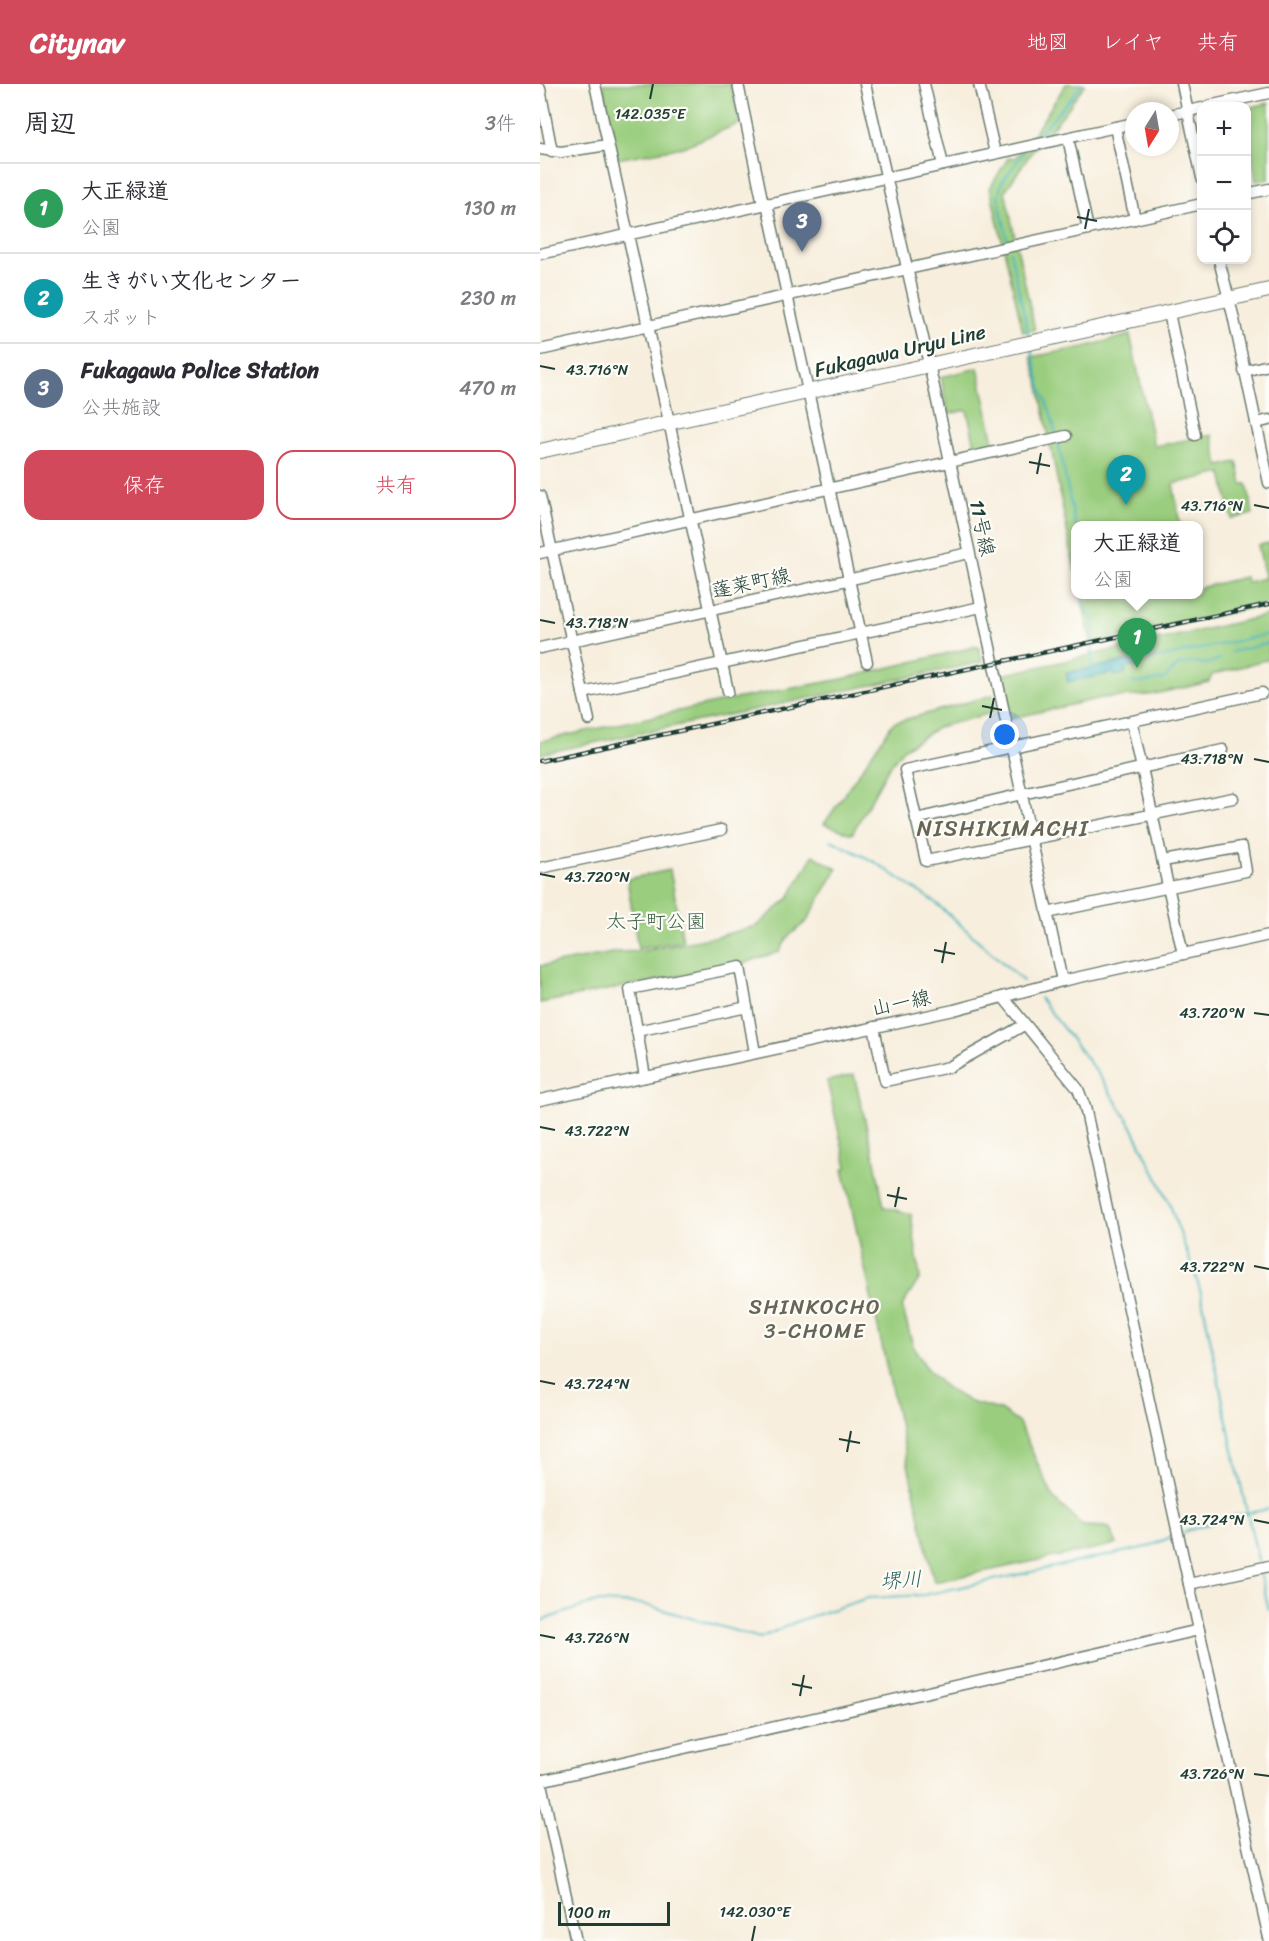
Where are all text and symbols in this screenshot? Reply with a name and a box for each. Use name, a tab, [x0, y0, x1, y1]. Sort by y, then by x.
text: Citynav	[30, 18, 124, 67]
text: 地図	[1027, 23, 1069, 61]
text: レイヤ	[1102, 23, 1164, 61]
text: 共有	[1197, 23, 1239, 61]
text: 周辺	[24, 100, 76, 146]
text: 142.035°E	[615, 101, 687, 127]
north arrow	[1125, 102, 1179, 156]
map controls	[1197, 102, 1251, 264]
button: +	[1197, 102, 1251, 156]
text: 3件	[485, 106, 516, 141]
button: −	[1197, 156, 1251, 210]
text: 大正緑道	[81, 171, 169, 210]
text: 1	[39, 191, 48, 226]
text: 130 m	[463, 191, 516, 226]
pin: 3	[782, 202, 822, 252]
text: 公園	[81, 210, 121, 245]
button: locate	[1197, 210, 1251, 264]
text: 生きがい文化センター	[81, 261, 301, 300]
text: 2	[38, 281, 49, 316]
text: 230 m	[460, 281, 516, 316]
text: スポット	[81, 300, 161, 335]
street label: Fukagawa Uryu Line	[811, 314, 989, 388]
text: Fukagawa Police Station	[81, 351, 319, 390]
text: 43.716°N	[566, 357, 629, 383]
text: 3	[38, 371, 49, 406]
text: 470 m	[459, 371, 516, 406]
text: 公共施設	[81, 390, 161, 425]
button: 保存	[24, 450, 264, 520]
button: 共有	[276, 450, 516, 520]
pin: 2	[1106, 456, 1146, 505]
text: 43.716°N	[1181, 493, 1244, 519]
street label: 11号線	[959, 496, 1005, 560]
popup	[1071, 521, 1203, 599]
text: 大正緑道	[1093, 523, 1181, 562]
street label: 蓬莱町線	[708, 558, 794, 608]
text: 公園	[1093, 562, 1133, 597]
text: 43.718°N	[565, 610, 629, 636]
pin: 1	[1118, 618, 1156, 668]
your location	[990, 720, 1019, 749]
text: 43.718°N	[1180, 746, 1244, 772]
district label: NISHIKIMACHI	[917, 809, 1089, 848]
text: 43.720°N	[564, 864, 630, 890]
park label: 太子町公園	[606, 904, 706, 939]
street label: 山一線	[868, 980, 934, 1026]
text: 43.720°N	[1179, 1000, 1245, 1026]
text: 43.722°N	[565, 1118, 630, 1144]
text: 43.722°N	[1180, 1254, 1245, 1280]
district label: SHINKOCHO 3-CHOME	[749, 1288, 881, 1350]
text: 43.724°N	[564, 1371, 630, 1397]
text: 43.724°N	[1179, 1507, 1245, 1533]
water label: 堺川	[879, 1560, 923, 1600]
text: 43.726°N	[565, 1625, 630, 1651]
text: 43.726°N	[1180, 1761, 1245, 1787]
text: 100 m	[567, 1898, 611, 1927]
scale bar	[558, 1899, 670, 1926]
text: 142.030°E	[720, 1899, 792, 1925]

